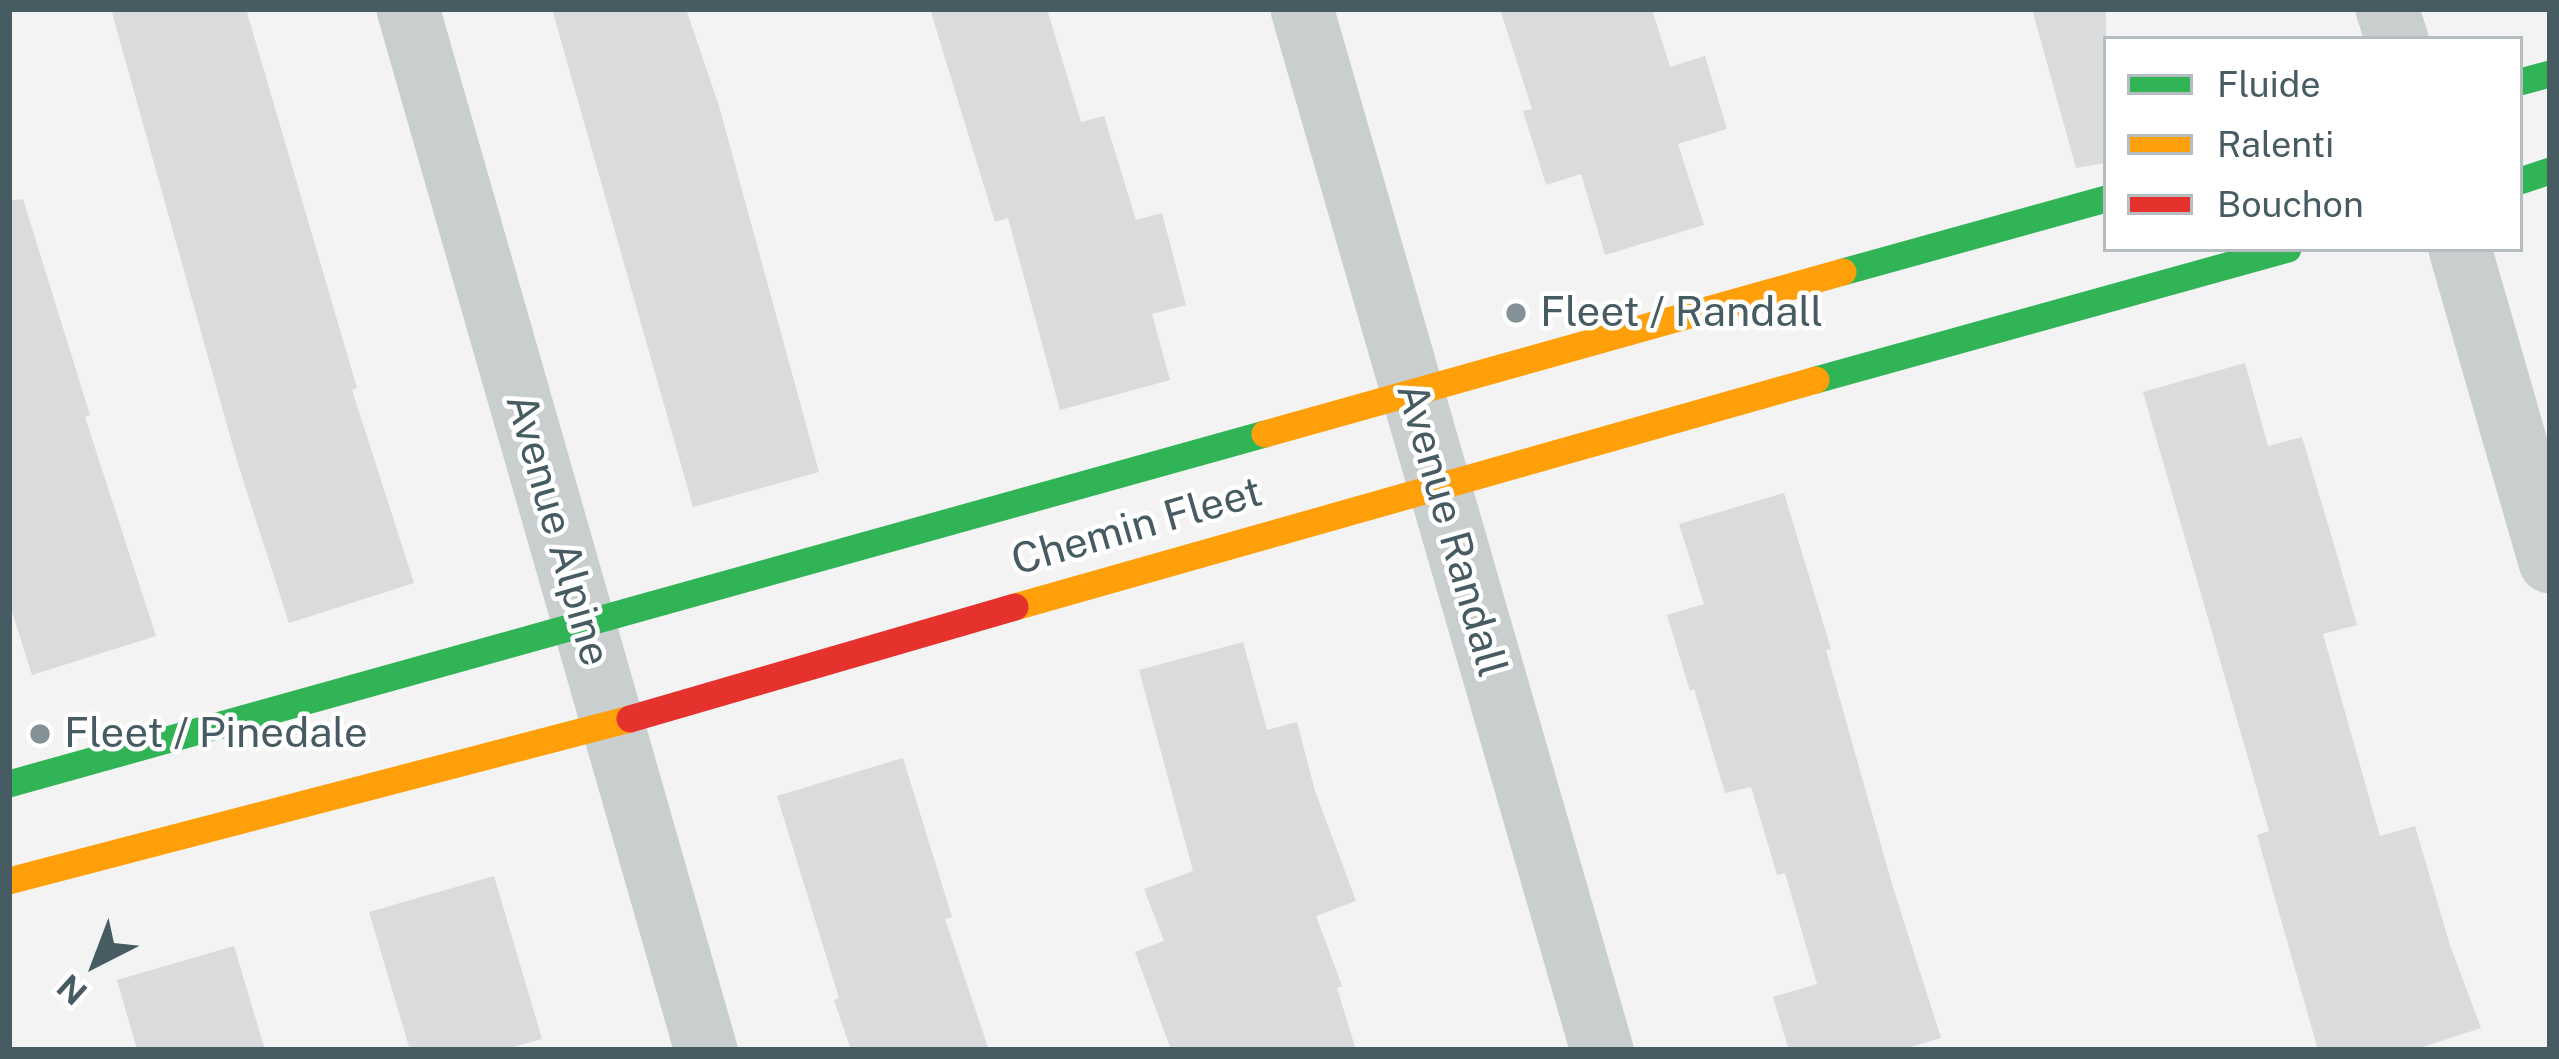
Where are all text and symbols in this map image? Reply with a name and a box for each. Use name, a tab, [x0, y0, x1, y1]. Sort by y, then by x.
legend	[2103, 36, 2523, 252]
text: Fluide	[2217, 63, 2321, 105]
text: Ralenti	[2217, 123, 2334, 165]
text: Bouchon	[2217, 183, 2364, 225]
place label: Fleet / Randall	[1540, 288, 1823, 338]
marker: Fleet / Randall	[1503, 300, 1529, 326]
street label: Avenue Randall	[1385, 377, 1517, 683]
street label: Avenue Alpine	[494, 388, 620, 672]
street label: Chemin Fleet	[1006, 467, 1268, 587]
place label: Fleet / Pinedale	[64, 709, 368, 759]
marker: Fleet / Pinedale	[27, 721, 53, 747]
north arrow	[36, 903, 156, 1023]
text: N	[50, 967, 94, 1013]

